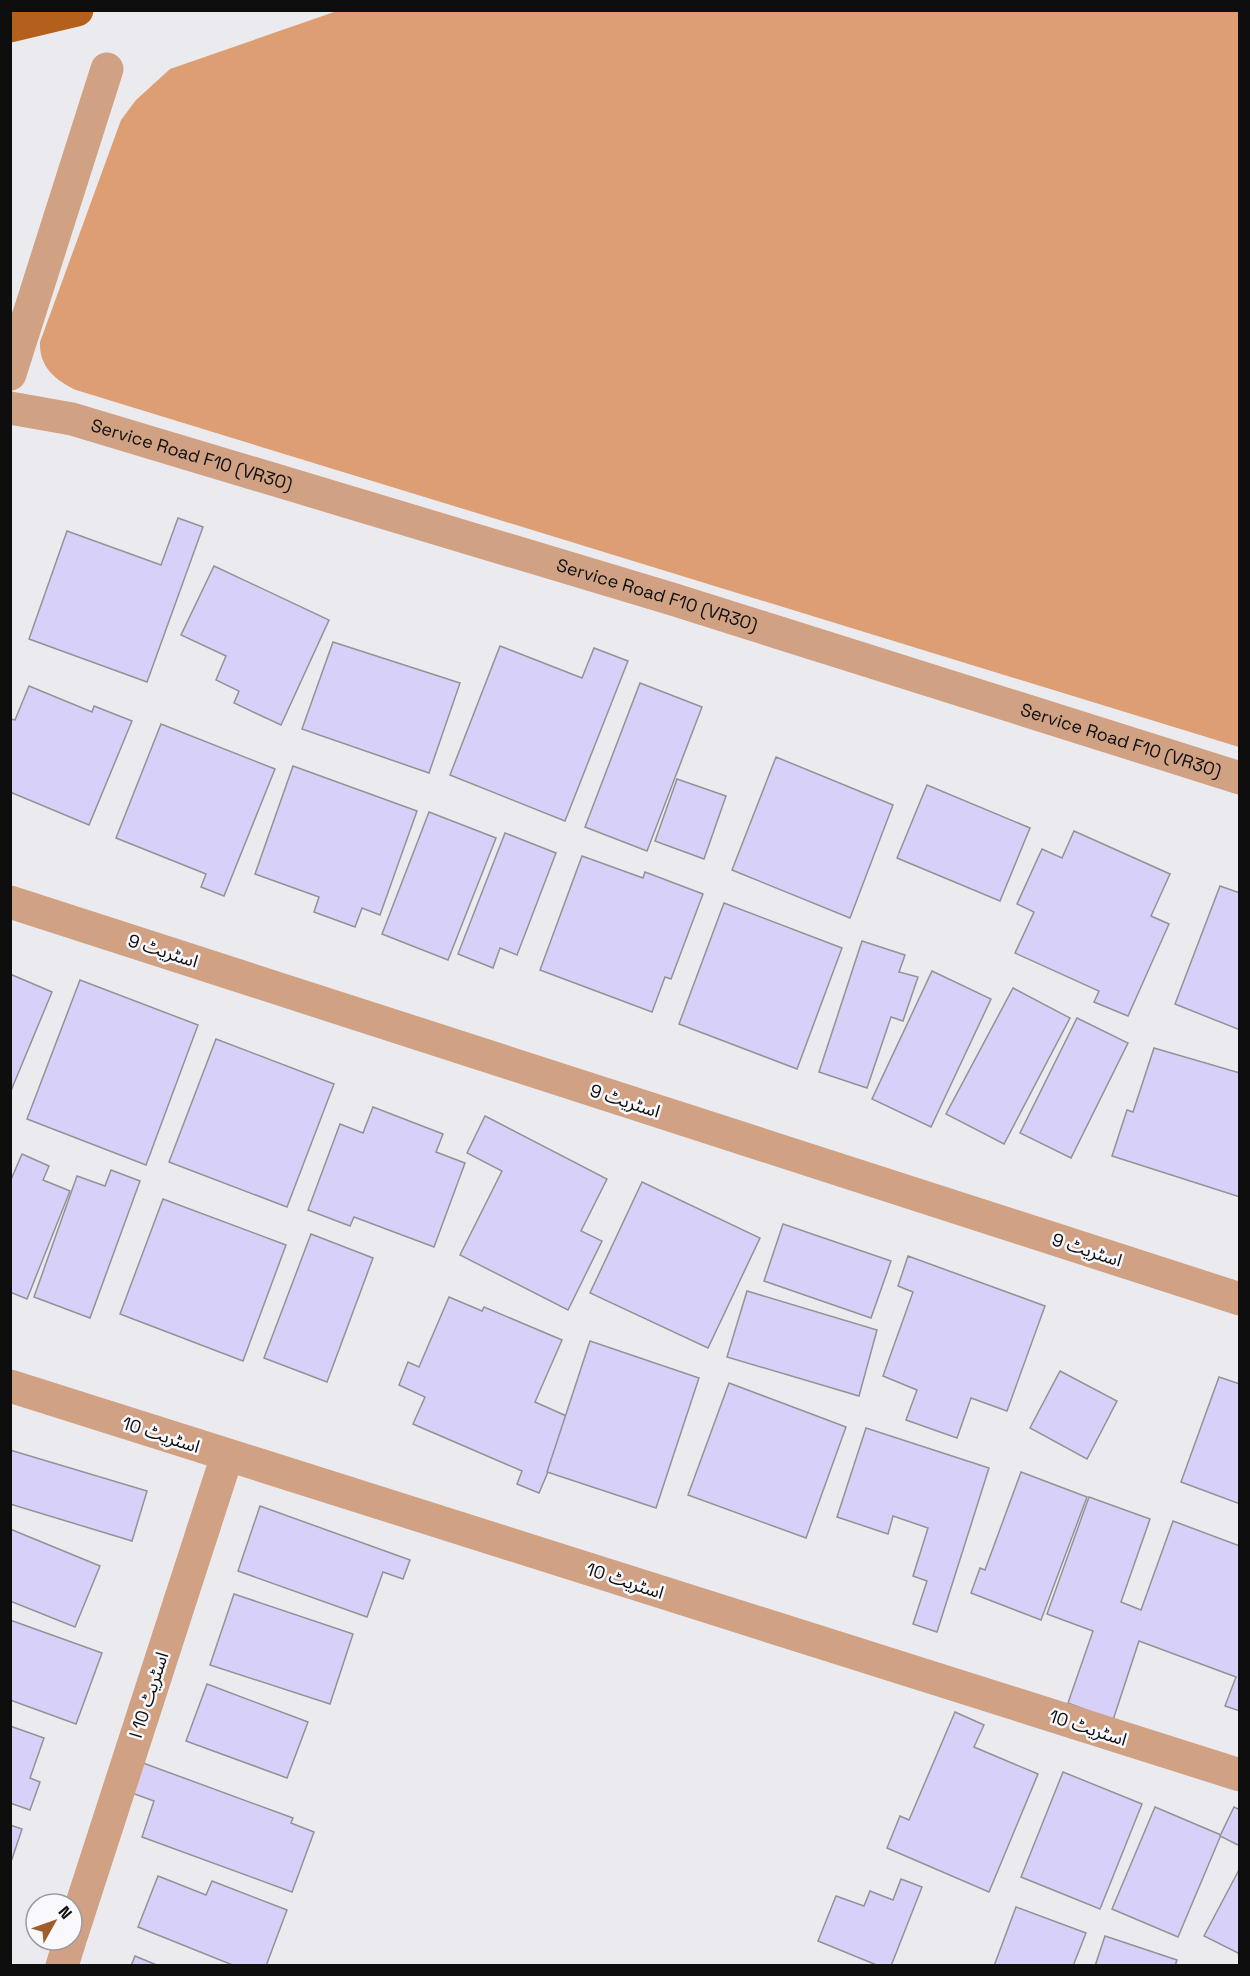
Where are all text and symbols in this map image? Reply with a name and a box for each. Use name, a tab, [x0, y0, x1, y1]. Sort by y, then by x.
street label: Service Road F10 (VR30)	[88, 413, 295, 496]
street label: Service Road F10 (VR30)	[554, 553, 761, 636]
street label: Service Road F10 (VR30)	[1018, 698, 1224, 782]
street label: اسٹریٹ 9	[125, 928, 201, 973]
street label: اسٹریٹ 9	[587, 1078, 663, 1123]
street label: اسٹریٹ 9	[1049, 1227, 1125, 1272]
street label: اسٹریٹ 10	[119, 1411, 203, 1458]
street label: اسٹریٹ 10	[583, 1557, 667, 1604]
street label: اسٹریٹ 10 ا	[124, 1649, 173, 1741]
street label: اسٹریٹ 10	[1046, 1704, 1130, 1751]
north arrow	[24, 1892, 84, 1952]
text: N	[54, 1902, 77, 1924]

